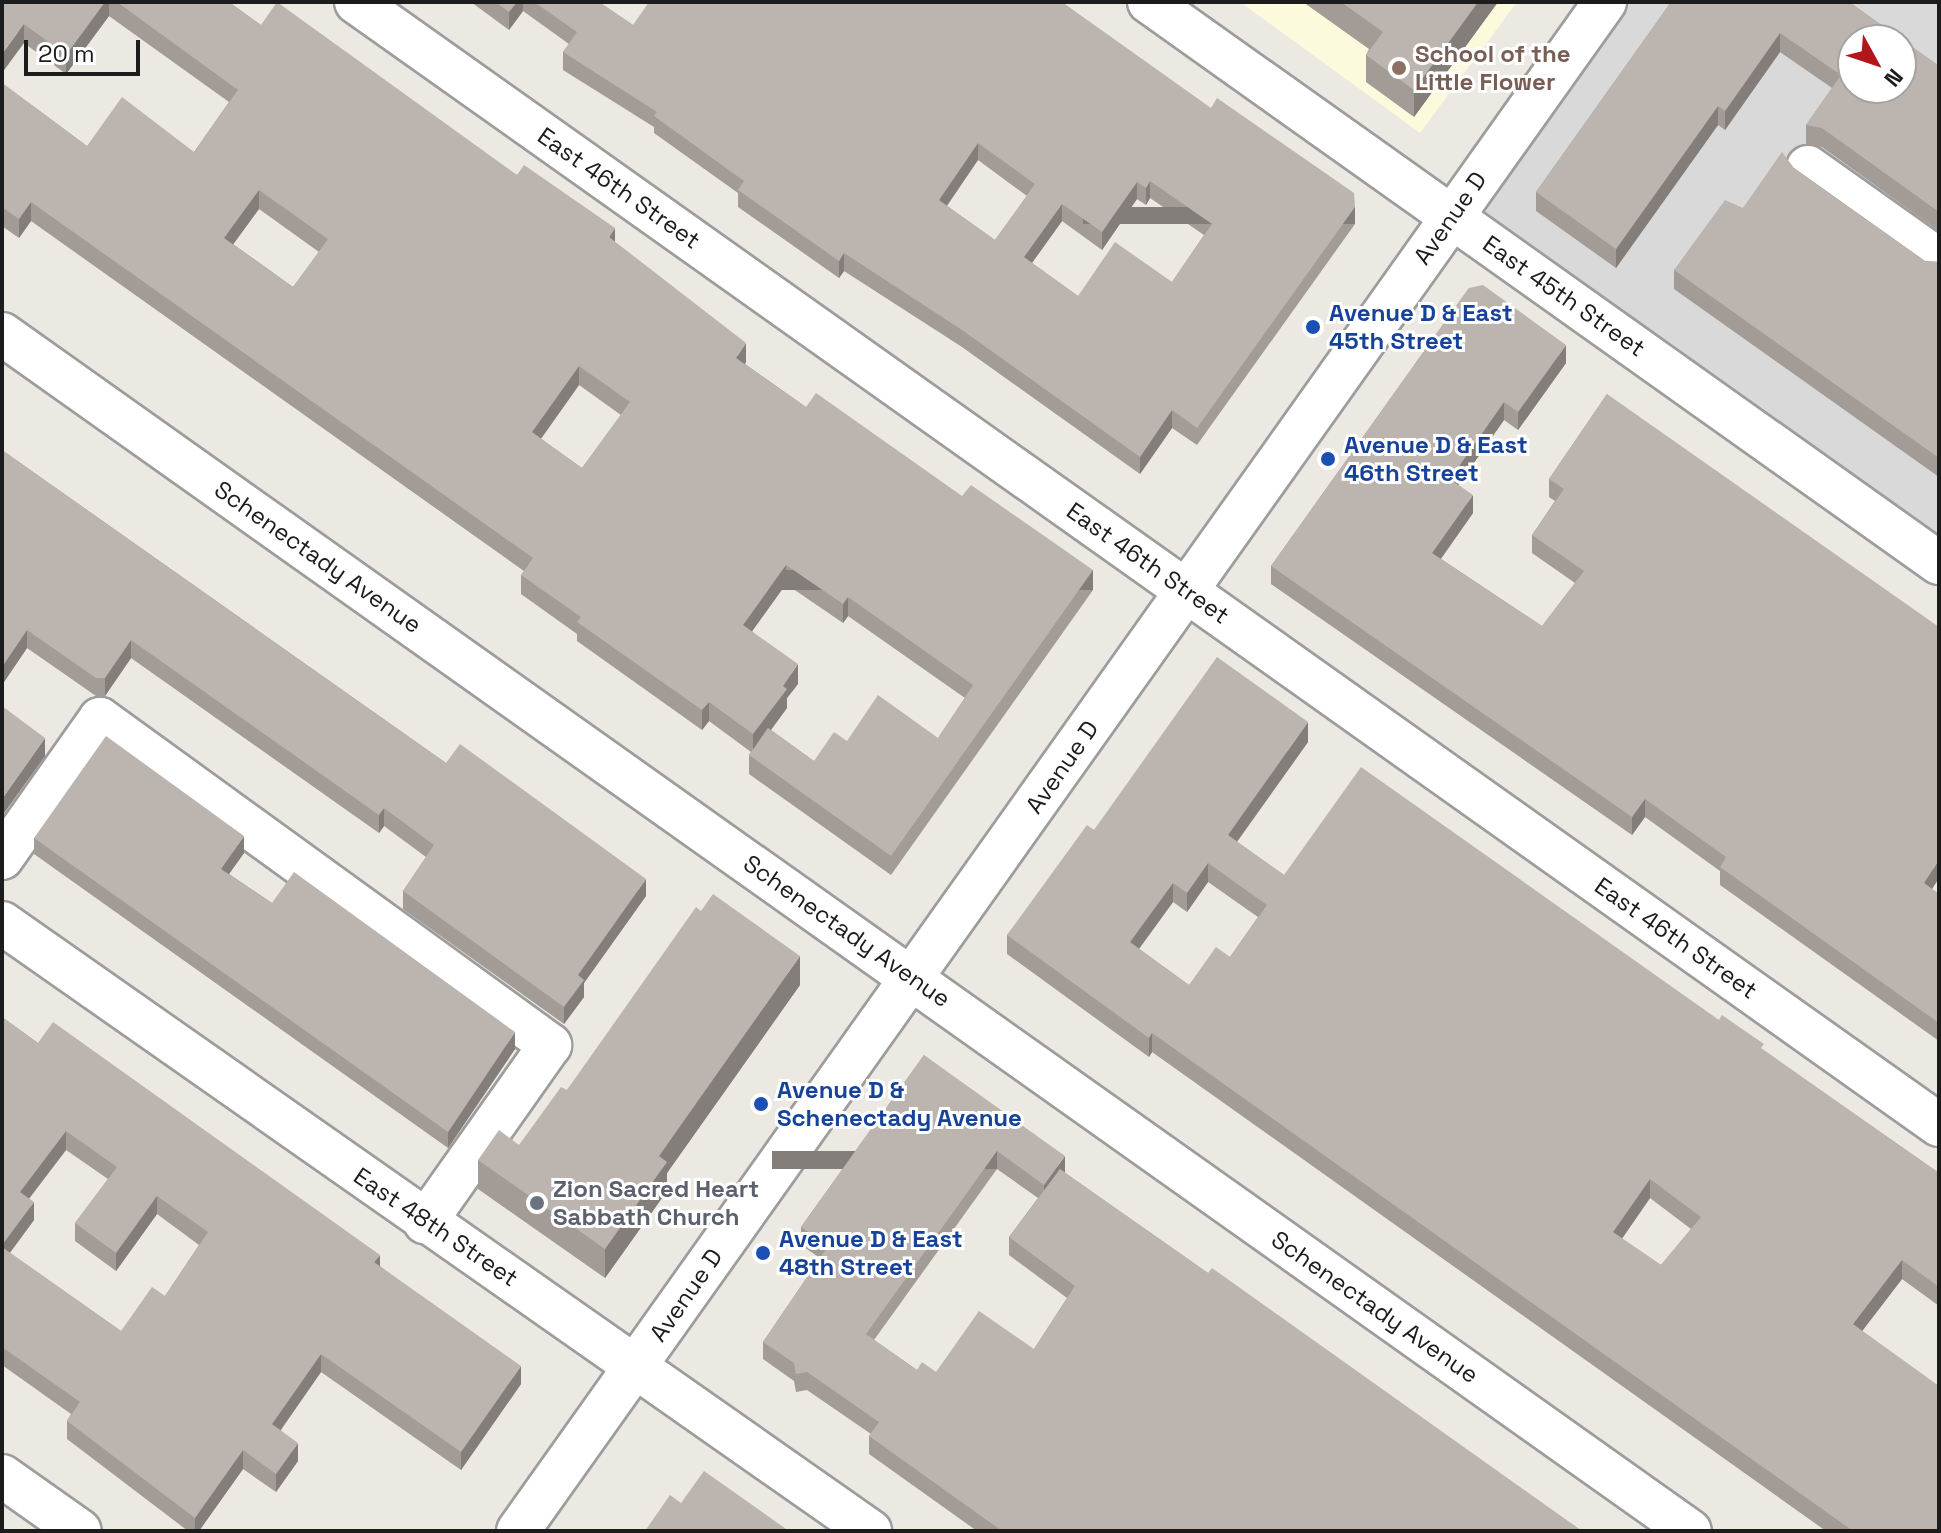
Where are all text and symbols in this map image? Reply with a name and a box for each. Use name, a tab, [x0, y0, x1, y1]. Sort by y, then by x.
scale bar	[28, 24, 144, 74]
north arrow	[1837, 24, 1917, 104]
text: 20 m	[38, 38, 95, 69]
place label: School of the Little Flower	[1415, 40, 1571, 96]
marker: School of the Little Flower	[1390, 59, 1408, 77]
text: N	[1878, 63, 1909, 93]
street label: East 46th Street	[532, 121, 706, 255]
street label: Avenue D	[1408, 166, 1492, 270]
street label: East 45th Street	[1477, 229, 1651, 363]
place label: Avenue D & East 45th Street	[1329, 299, 1513, 355]
marker: Avenue D & East 45th Street	[1304, 318, 1322, 336]
place label: Avenue D & East 46th Street	[1344, 431, 1528, 487]
marker: Avenue D & East 46th Street	[1319, 450, 1337, 468]
street label: Schenectady Avenue	[209, 475, 427, 639]
street label: East 46th Street	[1061, 496, 1235, 630]
street label: Avenue D	[1020, 715, 1104, 819]
street label: Schenectady Avenue	[738, 849, 956, 1013]
street label: East 46th Street	[1589, 871, 1763, 1005]
place label: Avenue D & Schenectady Avenue	[777, 1076, 1022, 1132]
marker: Avenue D & Schenectady Avenue	[752, 1095, 770, 1113]
street label: East 48th Street	[348, 1161, 524, 1293]
place label: Zion Sacred Heart Sabbath Church	[553, 1175, 759, 1231]
marker: Zion Sacred Heart Sabbath Church	[528, 1194, 546, 1212]
place label: Avenue D & East 48th Street	[779, 1225, 963, 1281]
street label: Schenectady Avenue	[1266, 1225, 1484, 1389]
street label: Avenue D	[644, 1243, 728, 1347]
marker: Avenue D & East 48th Street	[754, 1244, 772, 1262]

